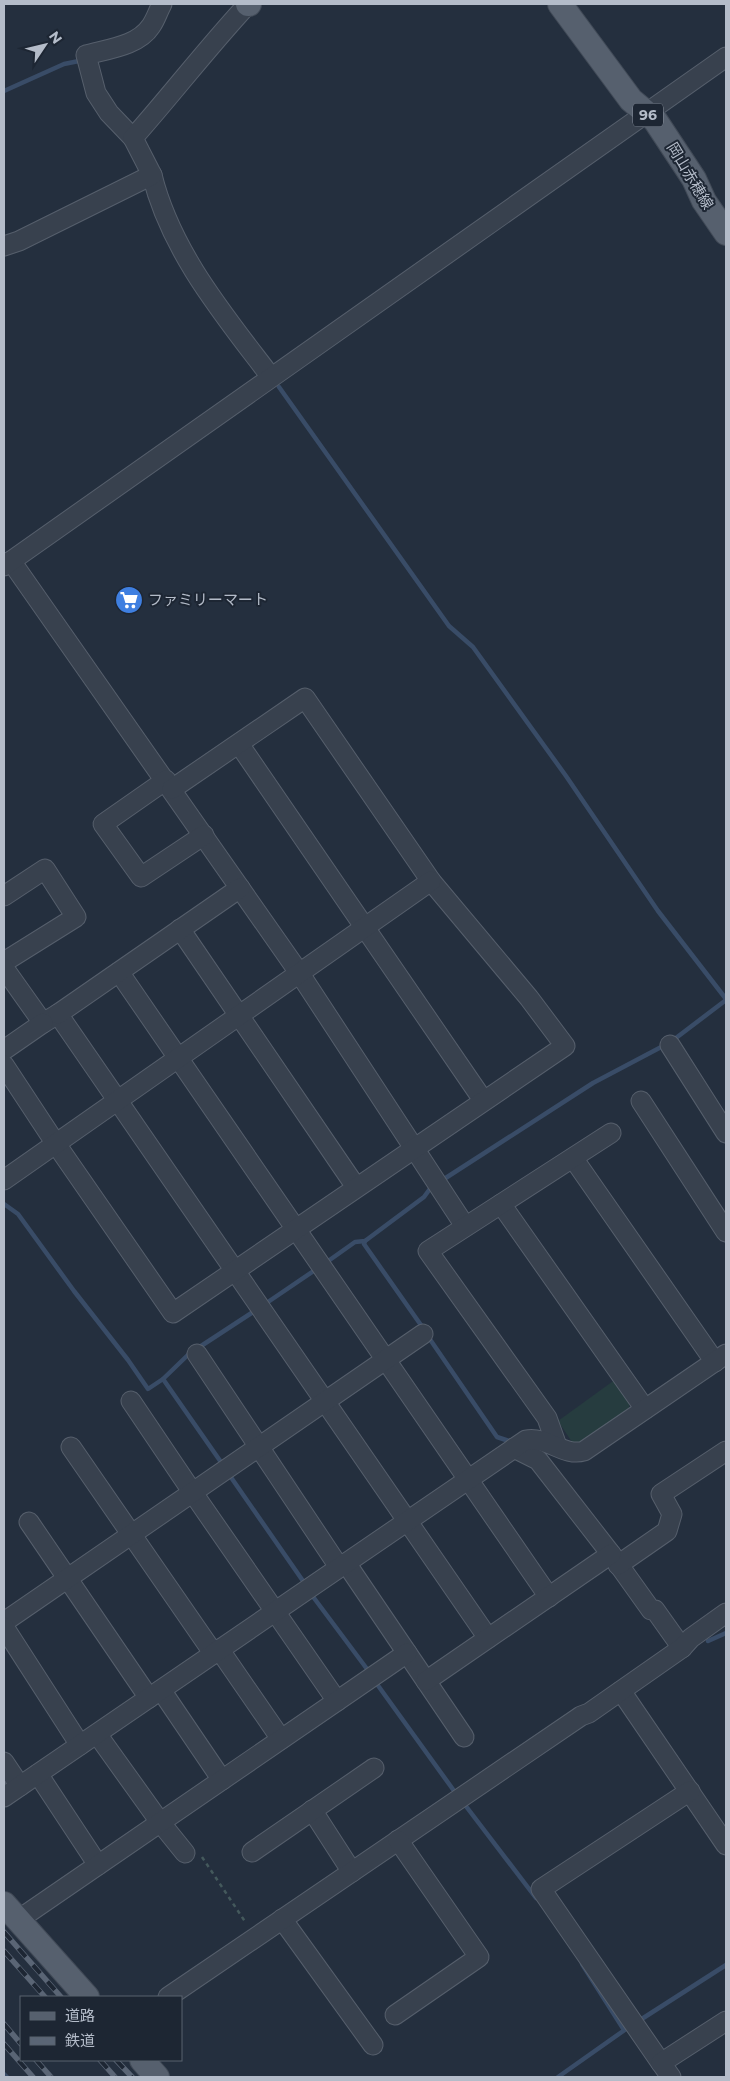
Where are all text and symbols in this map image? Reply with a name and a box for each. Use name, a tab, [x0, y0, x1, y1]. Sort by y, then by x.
north arrow	[20, 20, 70, 70]
text: N	[45, 28, 66, 47]
road number: 96	[633, 104, 663, 126]
street label: 岡山赤穂線	[663, 139, 718, 213]
supermarket icon: ファミリーマート	[114, 585, 144, 615]
place label: ファミリーマート	[148, 590, 268, 609]
legend	[20, 1996, 182, 2061]
text: 道路	[65, 2006, 95, 2025]
text: 鉄道	[65, 2031, 95, 2050]

